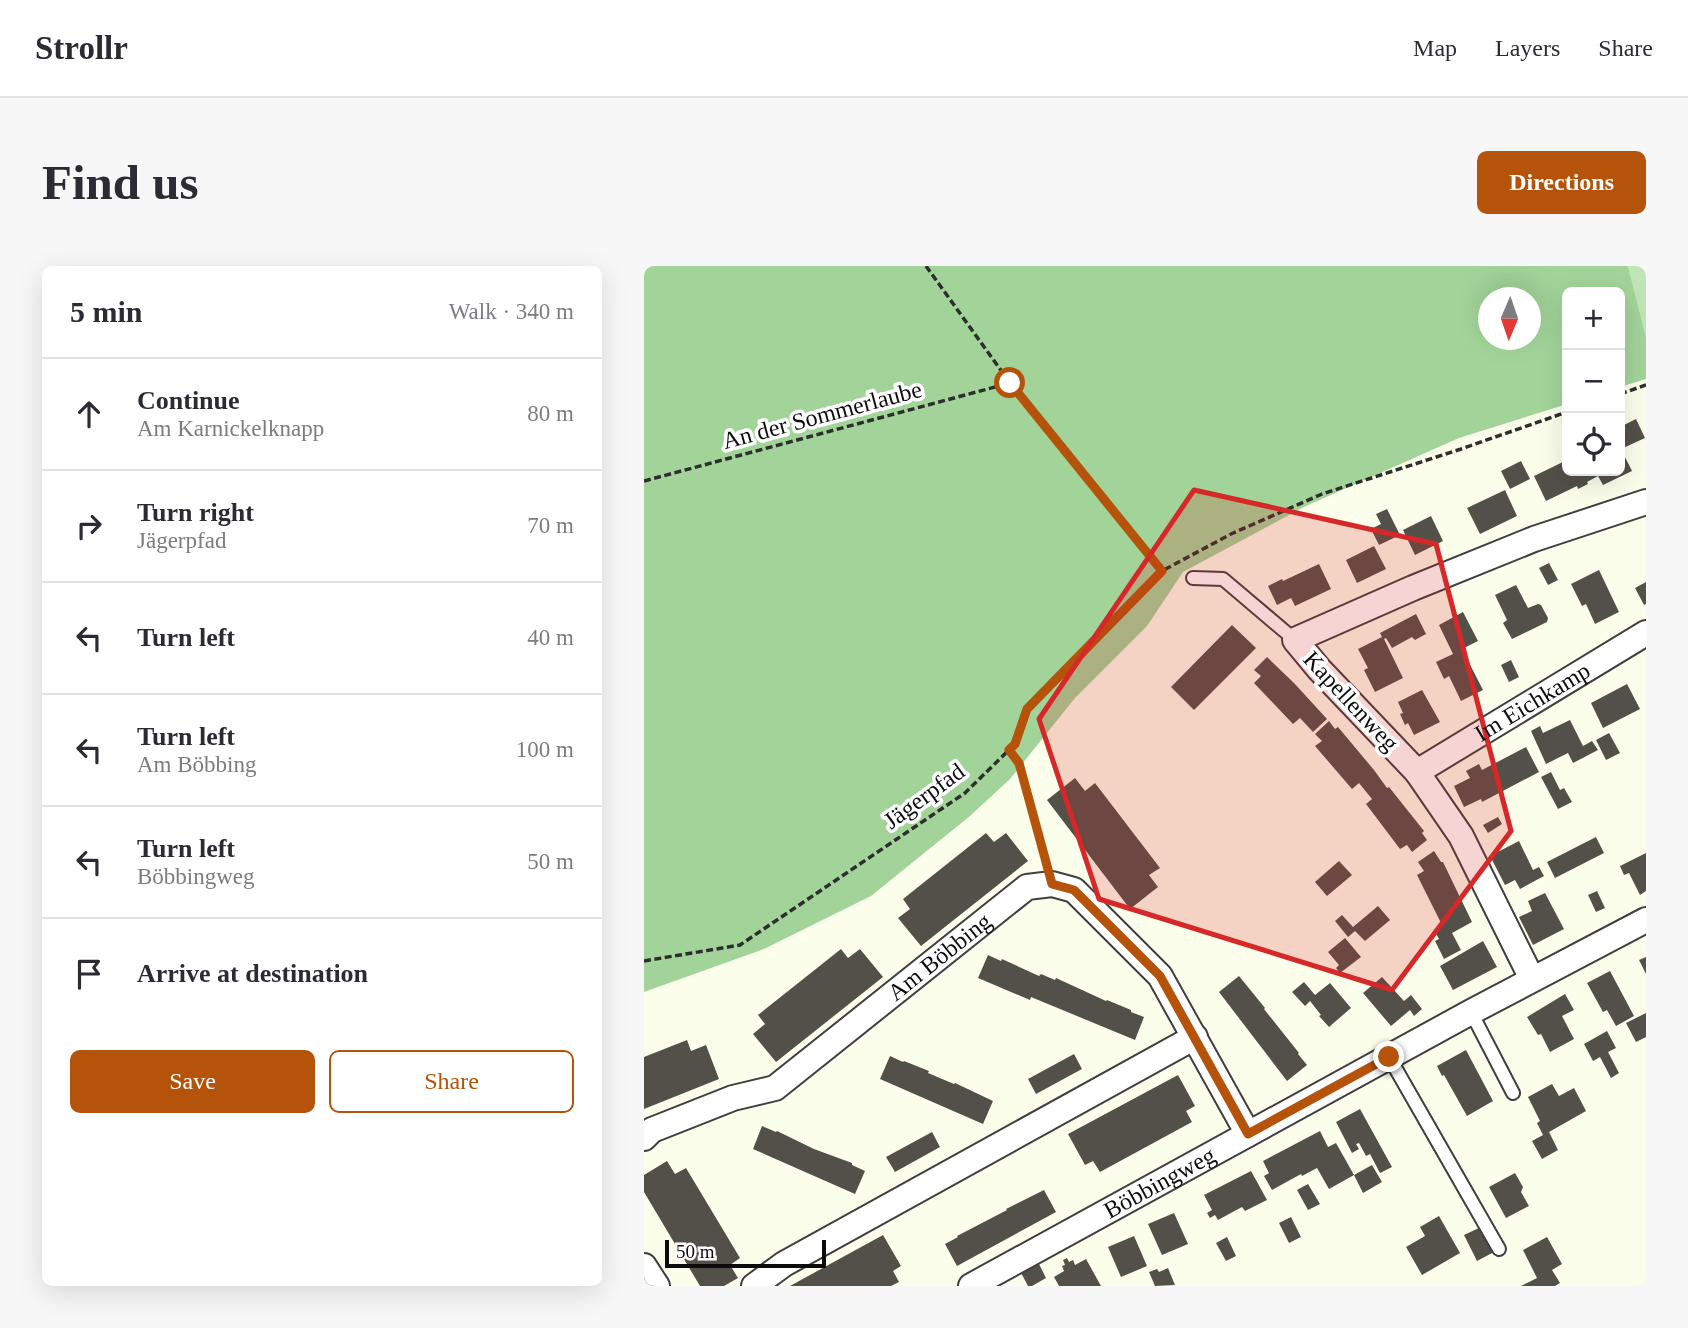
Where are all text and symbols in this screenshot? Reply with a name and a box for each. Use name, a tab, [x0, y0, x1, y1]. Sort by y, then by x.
text: Strollr	[35, 30, 128, 66]
text: Map	[1413, 35, 1457, 61]
text: Layers	[1495, 35, 1560, 61]
text: Share	[1598, 35, 1653, 61]
button: Directions	[1477, 151, 1646, 214]
text: Find us	[42, 155, 199, 210]
north arrow	[1478, 287, 1541, 350]
map controls	[1562, 287, 1625, 476]
button: +	[1562, 287, 1625, 350]
text: 5 min	[70, 295, 143, 328]
text: Walk · 340 m	[449, 299, 574, 324]
button: −	[1562, 350, 1625, 413]
route start	[994, 367, 1025, 398]
street label: An der Sommerlaube	[719, 376, 925, 454]
text: Continue	[137, 386, 240, 415]
icon: ahead	[70, 395, 108, 433]
text: 80 m	[527, 401, 574, 426]
button: locate	[1562, 413, 1625, 476]
text: Am Karnickelknapp	[137, 416, 324, 441]
text: Turn right	[137, 498, 254, 527]
icon: right	[70, 507, 108, 545]
text: 70 m	[527, 513, 574, 538]
text: Jägerpfad	[137, 528, 226, 553]
icon: left	[70, 619, 108, 657]
text: Turn left	[137, 623, 235, 652]
text: 40 m	[527, 625, 574, 650]
street label: Kapellenweg	[1298, 646, 1404, 756]
street label: Im Eichkamp	[1470, 657, 1595, 747]
text: Turn left	[137, 722, 235, 751]
icon: left	[70, 731, 108, 769]
text: 100 m	[516, 737, 574, 762]
text: Am Böbbing	[137, 752, 256, 777]
street label: Jägerpfad	[879, 758, 969, 834]
text: Turn left	[137, 834, 235, 863]
icon: left	[70, 843, 108, 881]
text: 50 m	[527, 849, 574, 874]
text: Böbbingweg	[137, 864, 255, 889]
street label: Am Böbbing	[883, 908, 996, 1006]
icon: arrive	[70, 955, 108, 993]
text: Arrive at destination	[137, 959, 368, 988]
route end	[1373, 1041, 1404, 1072]
button: Save	[70, 1050, 315, 1113]
button: Share	[329, 1050, 574, 1113]
street label: Böbbingweg	[1100, 1142, 1220, 1224]
scale bar	[665, 1237, 826, 1269]
text: 50 m	[676, 1241, 715, 1262]

